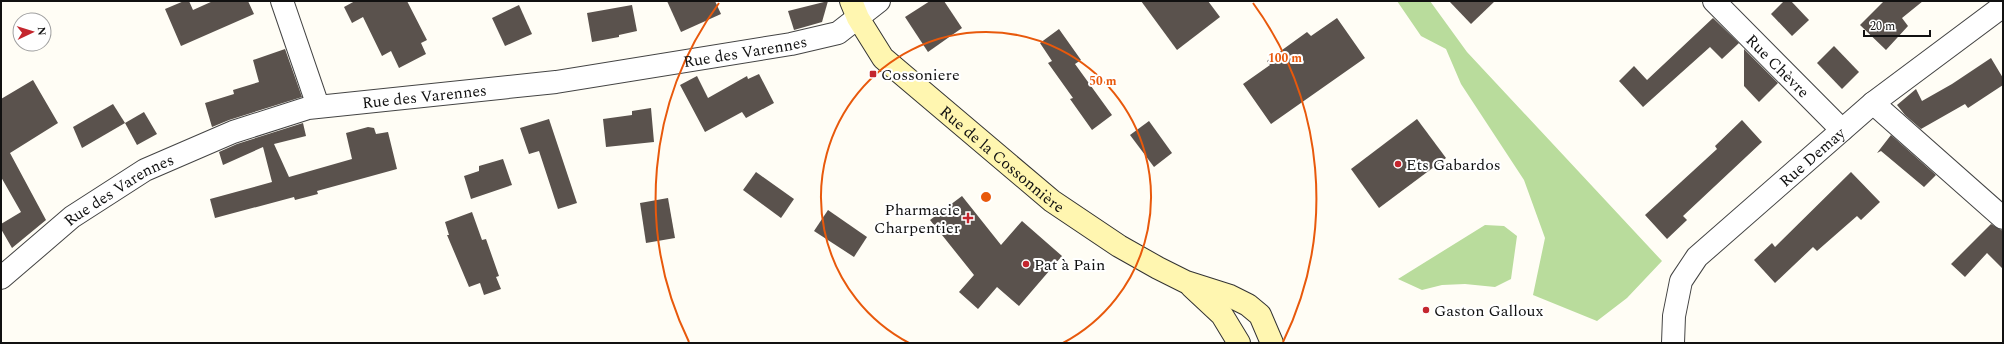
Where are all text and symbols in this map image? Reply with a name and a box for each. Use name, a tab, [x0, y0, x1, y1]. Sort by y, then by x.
north arrow	[12, 12, 52, 52]
scale bar	[1864, 12, 1930, 38]
text: 20 m	[1870, 17, 1895, 36]
text: N	[33, 26, 50, 36]
street label: Rue Chèvre	[1740, 29, 1815, 104]
street label: Rue des Varennes	[682, 30, 810, 74]
text: 100 m	[1268, 49, 1302, 68]
place label: Cossoniere	[881, 63, 960, 87]
marker: Cossoniere	[868, 69, 878, 79]
text: 50 m	[1089, 72, 1117, 91]
street label: Rue des Varennes	[361, 78, 488, 115]
street label: Rue de la Cossonnière	[934, 100, 1069, 219]
street label: Rue Demay	[1774, 121, 1852, 193]
street label: Rue des Varennes	[59, 148, 178, 232]
place label: Ets Gabardos	[1406, 153, 1501, 177]
marker: Ets Gabardos	[1393, 159, 1403, 169]
centre of rings	[979, 190, 993, 204]
place label: Pharmacie Charpentier	[874, 198, 960, 240]
marker: Pharmacie Charpentier	[963, 213, 973, 223]
place label: Pat à Pain	[1034, 253, 1105, 277]
marker: Pat à Pain	[1021, 259, 1031, 269]
place label: Gaston Galloux	[1434, 299, 1544, 323]
marker: Gaston Galloux	[1421, 305, 1431, 315]

